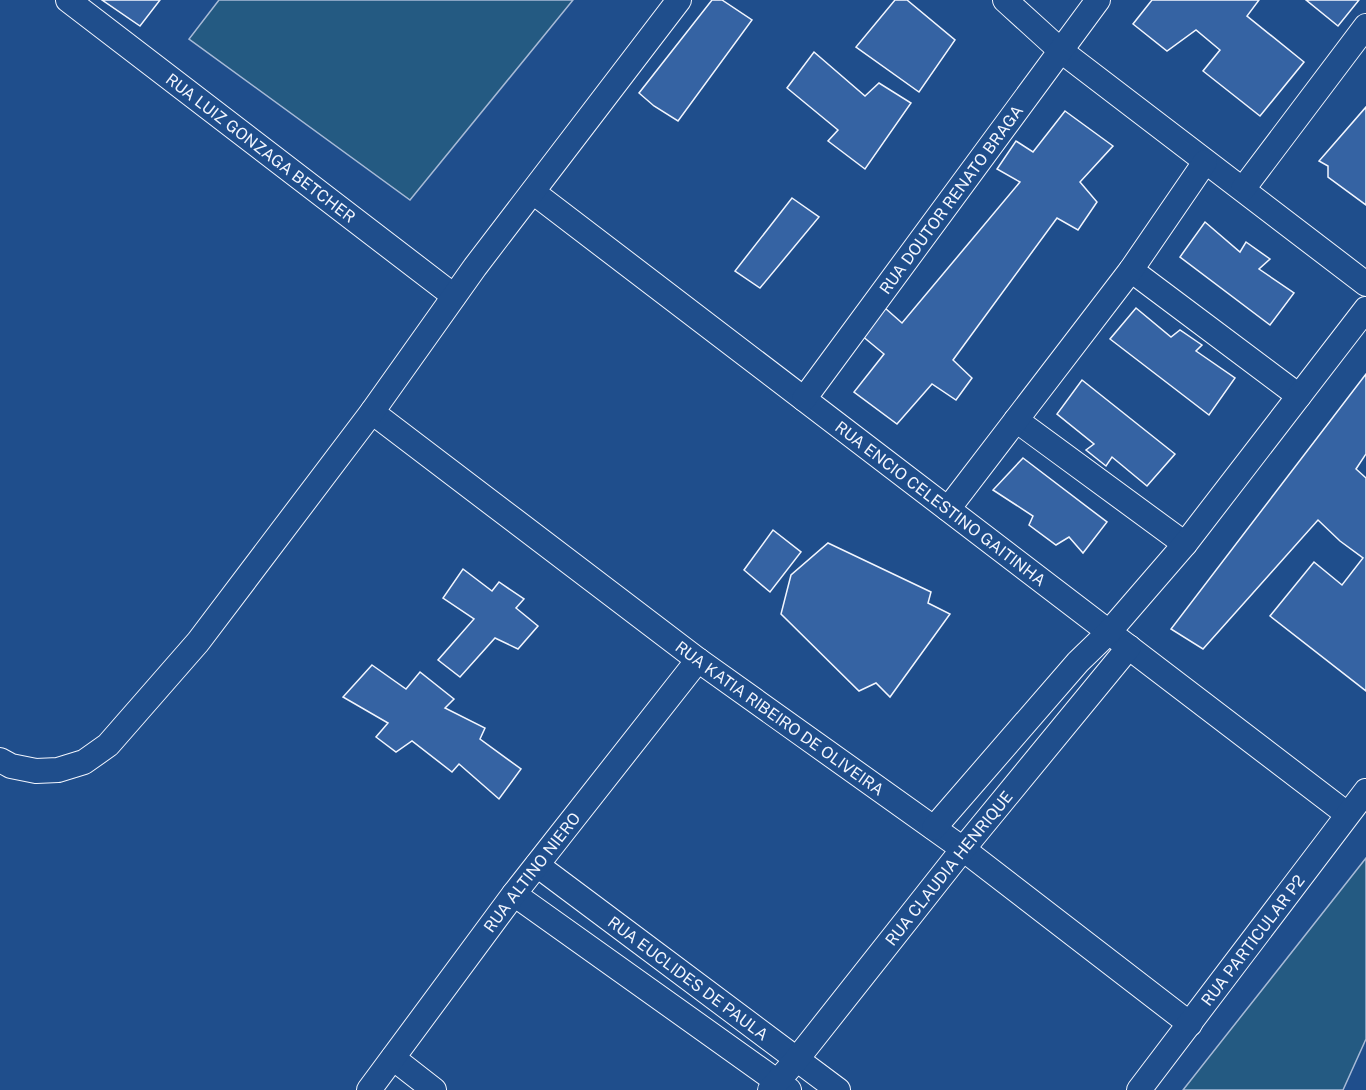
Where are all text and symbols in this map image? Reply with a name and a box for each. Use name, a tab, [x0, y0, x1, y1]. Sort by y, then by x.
street label: RUA LUIZ GONZAGA BETCHER	[162, 70, 359, 227]
street label: RUA DOUTOR RENATO BRAGA	[876, 101, 1027, 298]
street label: RUA ENCIO CELESTINO GAITINHA	[831, 417, 1049, 590]
street label: RUA KATIA RIBEIRO DE OLIVEIRA	[672, 637, 888, 800]
street label: RUA CLAUDIA HENRIQUE	[881, 787, 1017, 949]
street label: RUA ALTINO NIERO	[480, 809, 585, 936]
street label: RUA PARTICULAR P2	[1197, 871, 1309, 1010]
street label: RUA EUCLIDES DE PAULA	[604, 913, 772, 1045]

